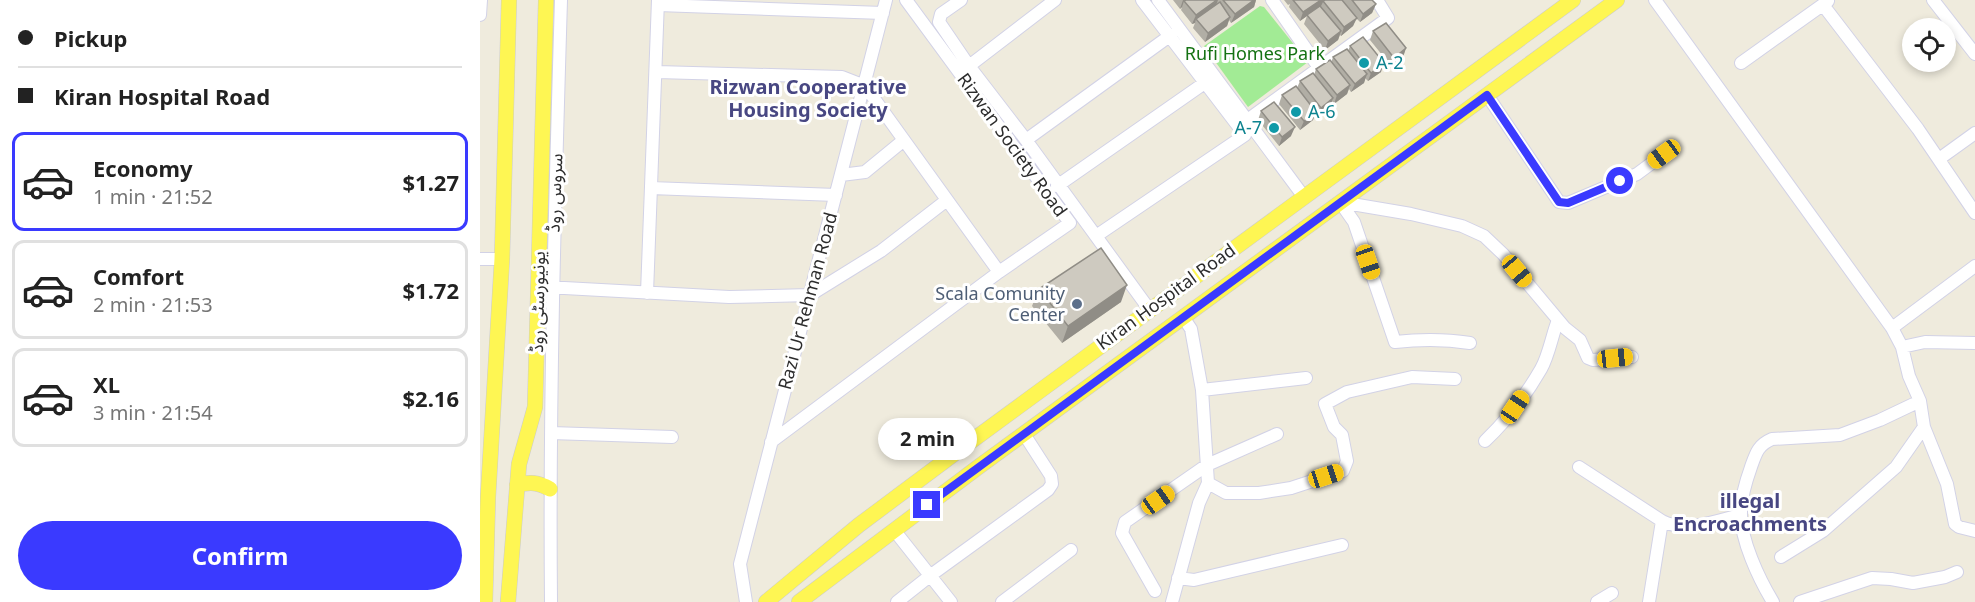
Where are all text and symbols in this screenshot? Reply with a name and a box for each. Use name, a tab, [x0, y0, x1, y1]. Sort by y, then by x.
map controls	[1902, 18, 1956, 72]
button: locate	[1902, 18, 1956, 72]
text: Pickup	[54, 23, 127, 53]
park label: Rufi Homes Park	[1185, 41, 1326, 65]
place label: A-2	[1376, 50, 1404, 74]
marker: A-2	[1357, 56, 1371, 70]
street label: Rizwan Society Road	[953, 68, 1073, 221]
district label: Rizwan Cooperative Housing Society	[709, 73, 907, 123]
text: Kiran Hospital Road	[54, 81, 270, 111]
place label: A-6	[1308, 99, 1336, 123]
marker: A-6	[1289, 105, 1303, 119]
place label: A-7	[1234, 115, 1262, 139]
marker: A-7	[1267, 121, 1281, 135]
car	[1644, 136, 1684, 172]
text: Economy	[93, 153, 192, 183]
street label: سروس روڈ	[541, 153, 567, 233]
icon: car	[21, 155, 75, 209]
text: $1.27	[402, 167, 459, 197]
route start	[1606, 167, 1633, 194]
text: 1 min · 21:52	[93, 183, 213, 210]
street label: Razi Ur Rehman Road	[772, 209, 842, 392]
street label: Kiran Hospital Road	[1091, 238, 1240, 355]
car	[1354, 242, 1382, 282]
street label: یونیورسٹی روڈ	[524, 251, 550, 353]
car	[1499, 251, 1535, 291]
text: Comfort	[93, 261, 184, 291]
icon: car	[21, 263, 75, 317]
text: $1.72	[402, 275, 459, 305]
place label: Scala Comunity Center	[935, 281, 1066, 326]
text: 2 min · 21:53	[93, 291, 213, 318]
marker: Scala Comunity Center	[1070, 297, 1084, 311]
car	[1596, 347, 1634, 369]
text: XL	[93, 369, 120, 399]
icon: car	[21, 371, 75, 425]
text: $2.16	[402, 383, 459, 413]
car	[1497, 387, 1533, 427]
text: 3 min · 21:54	[93, 399, 213, 426]
callout: 2 min	[878, 418, 976, 460]
text: 2 min	[900, 425, 955, 452]
car	[1306, 462, 1346, 490]
car	[1138, 482, 1178, 518]
district label: illegal Encroachments	[1673, 487, 1827, 537]
route end	[913, 491, 940, 518]
button: Confirm	[18, 521, 462, 590]

